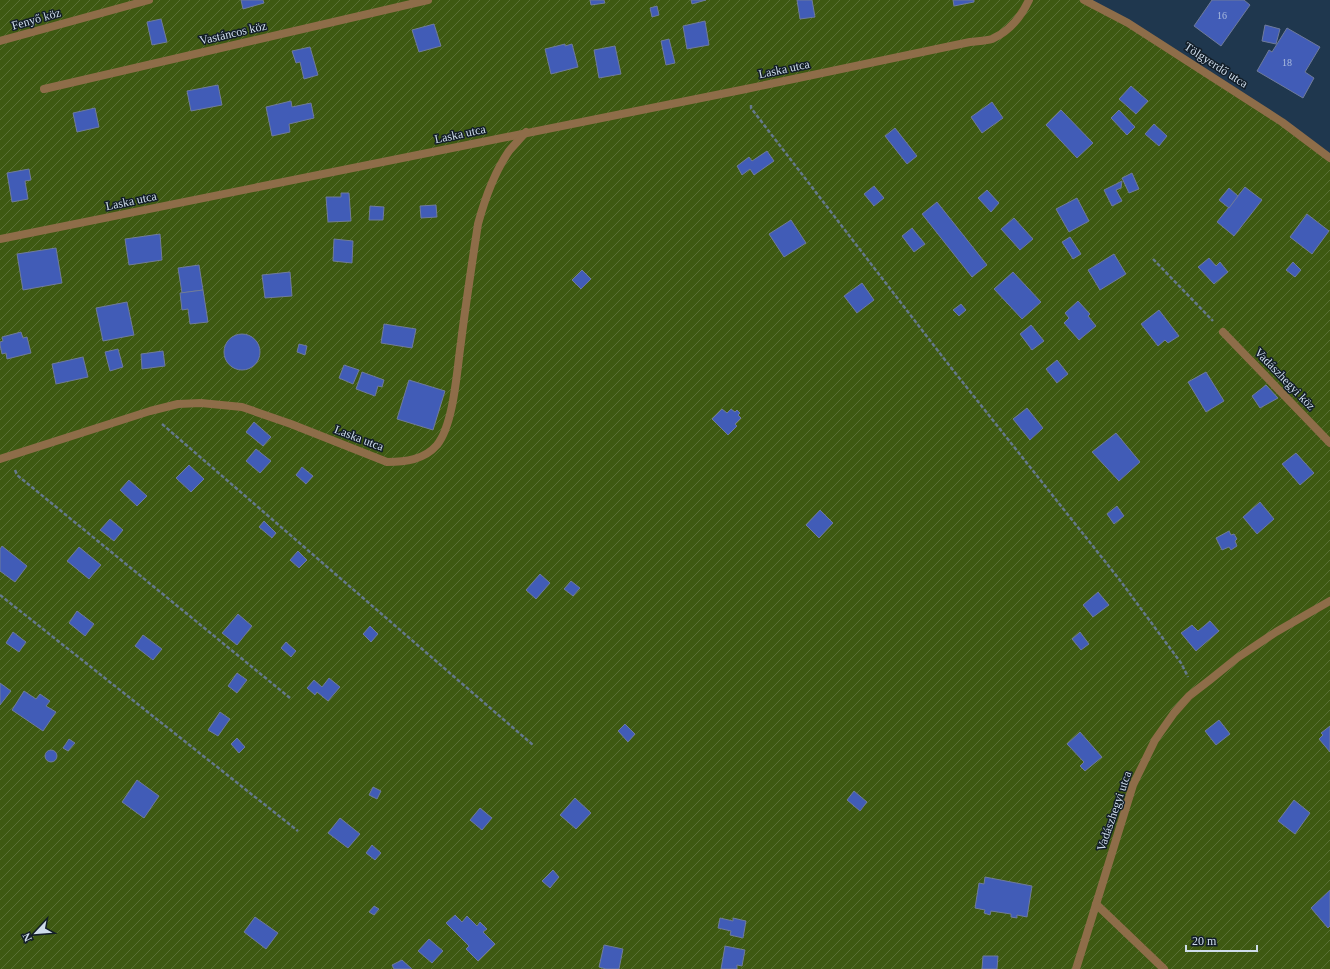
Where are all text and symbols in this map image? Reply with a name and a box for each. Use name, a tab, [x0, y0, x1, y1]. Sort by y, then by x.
street label: Fenyő köz	[10, 5, 62, 33]
house number: 16	[1217, 10, 1227, 21]
street label: Vastáncos köz	[198, 18, 268, 48]
street label: Tölgyerdő utca	[1182, 39, 1251, 91]
street label: Laska utca	[757, 57, 811, 81]
house number: 18	[1282, 57, 1292, 68]
street label: Laska utca	[433, 122, 487, 146]
street label: Laska utca	[104, 189, 158, 213]
street label: Vadászhegyi köz	[1252, 345, 1318, 413]
street label: Laska utca	[332, 422, 386, 454]
street label: Vadászhegyi utca	[1094, 769, 1134, 853]
north arrow	[16, 913, 56, 953]
scale bar	[1186, 927, 1257, 953]
text: N	[20, 931, 34, 944]
text: 20 m	[1192, 934, 1217, 948]

